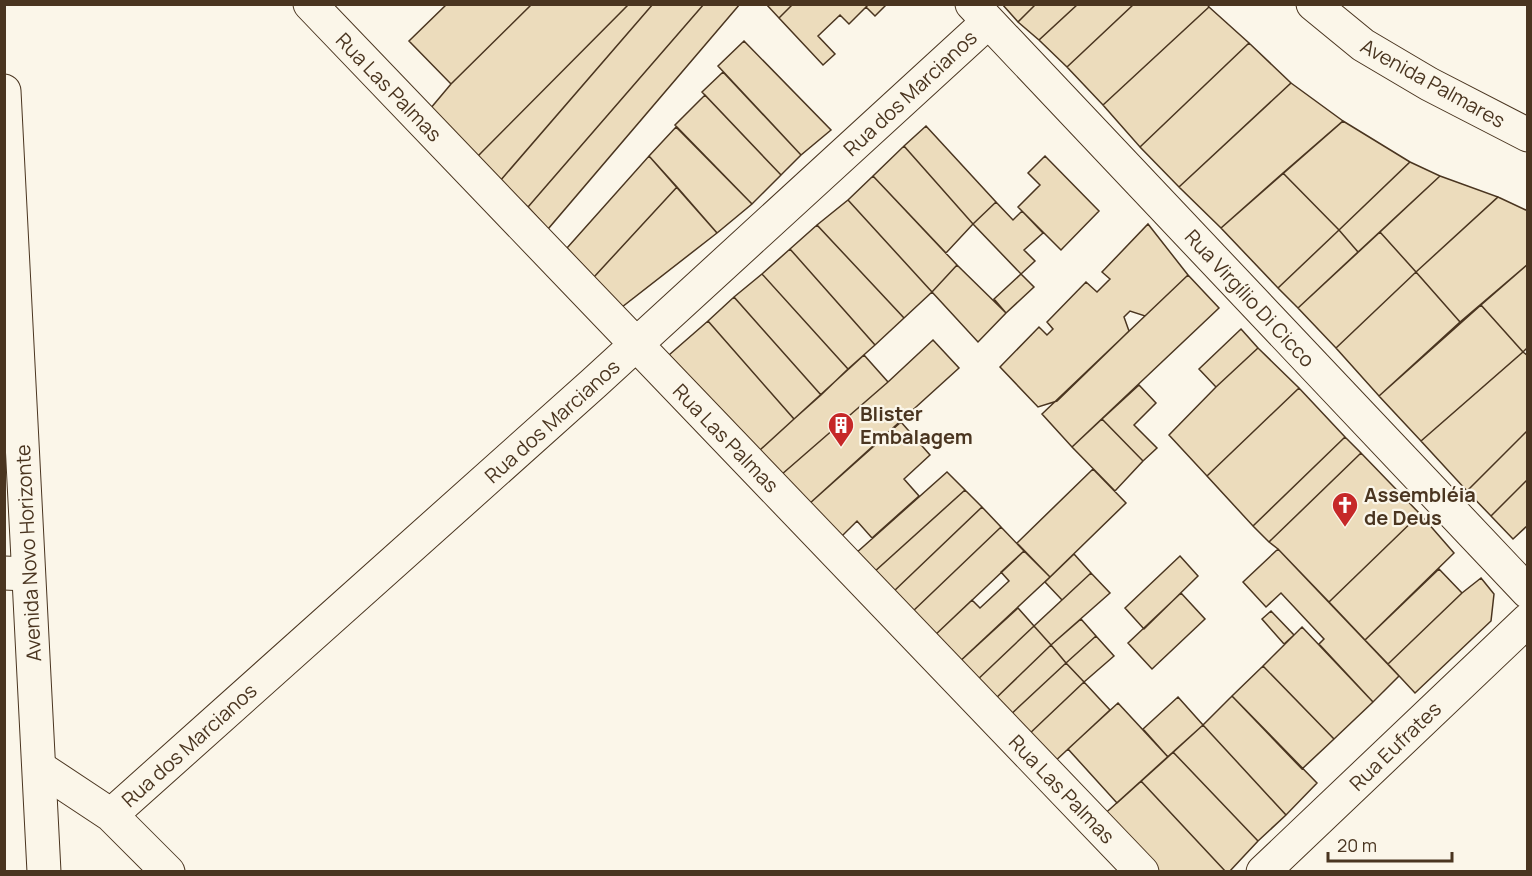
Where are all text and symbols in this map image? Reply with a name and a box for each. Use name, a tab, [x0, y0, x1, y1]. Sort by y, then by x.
street label: Rua dos Marcianos	[837, 24, 983, 162]
street label: Rua Las Palmas	[330, 27, 448, 147]
street label: Avenida Palmares	[1356, 32, 1510, 134]
street label: Rua Virgílio Di Cicco	[1179, 223, 1321, 373]
street label: Rua dos Marcianos	[479, 353, 625, 489]
street label: Rua Las Palmas	[667, 378, 785, 498]
place label: Blister Embalagem	[860, 400, 973, 450]
building icon: Blister Embalagem	[826, 410, 856, 448]
street label: Avenida Novo Horizonte	[9, 444, 47, 662]
place label: Assembléia de Deus	[1364, 481, 1476, 531]
church icon: Assembléia de Deus	[1330, 490, 1360, 528]
street label: Rua dos Marcianos	[116, 677, 262, 813]
street label: Rua Eufrates	[1343, 695, 1447, 797]
street label: Rua Las Palmas	[1003, 729, 1121, 849]
scale bar	[1328, 825, 1452, 863]
text: 20 m	[1337, 833, 1377, 857]

